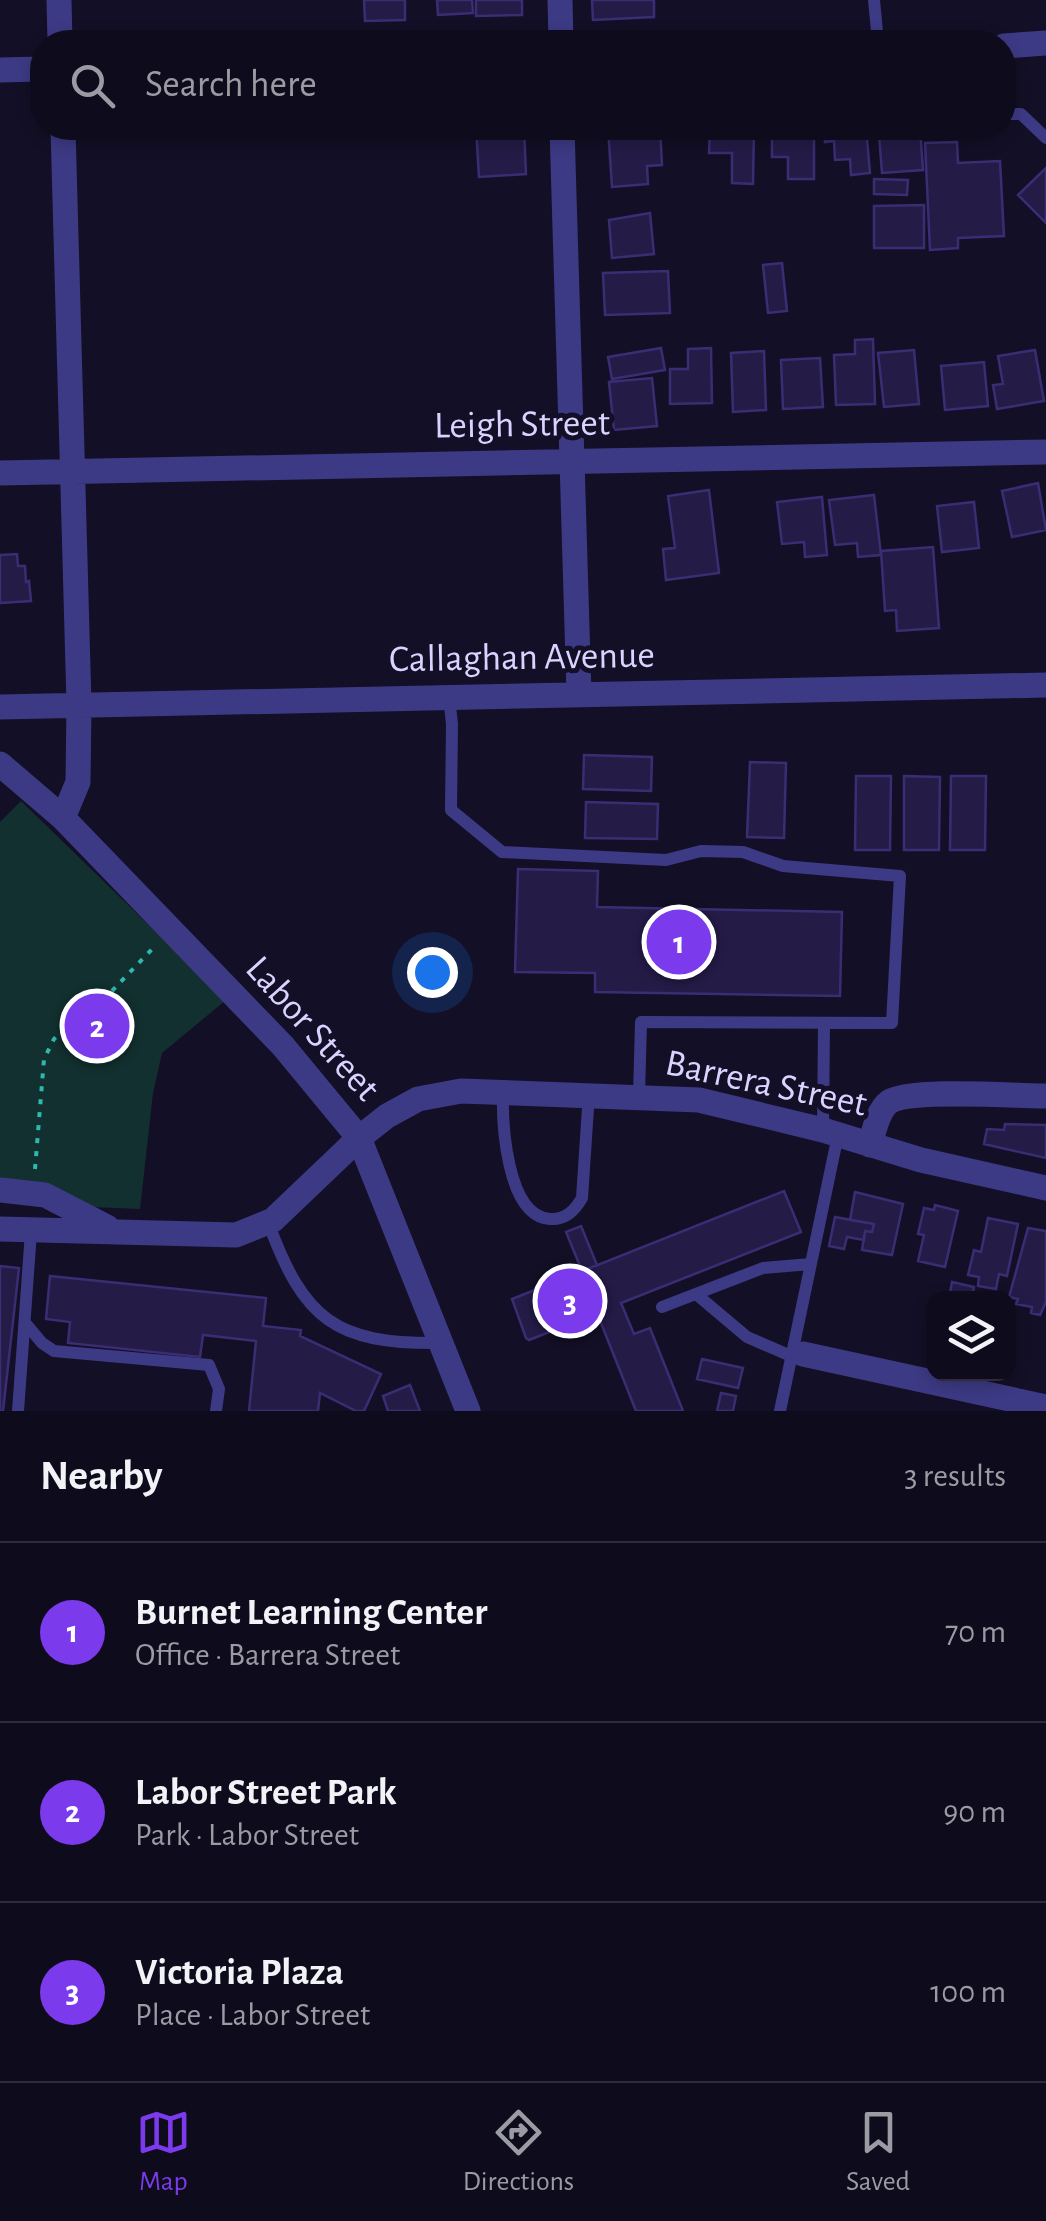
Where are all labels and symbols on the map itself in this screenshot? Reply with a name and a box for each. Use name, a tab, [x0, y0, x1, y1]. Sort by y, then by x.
street label: Leigh Street	[434, 404, 610, 446]
street label: Callaghan Avenue	[389, 637, 655, 679]
pin: 1	[646, 904, 712, 980]
your location	[407, 947, 458, 998]
street label: Labor Street	[238, 950, 386, 1108]
pin: 2	[64, 988, 130, 1064]
street label: Barrera Street	[662, 1044, 870, 1124]
pin: 3	[538, 1264, 602, 1338]

